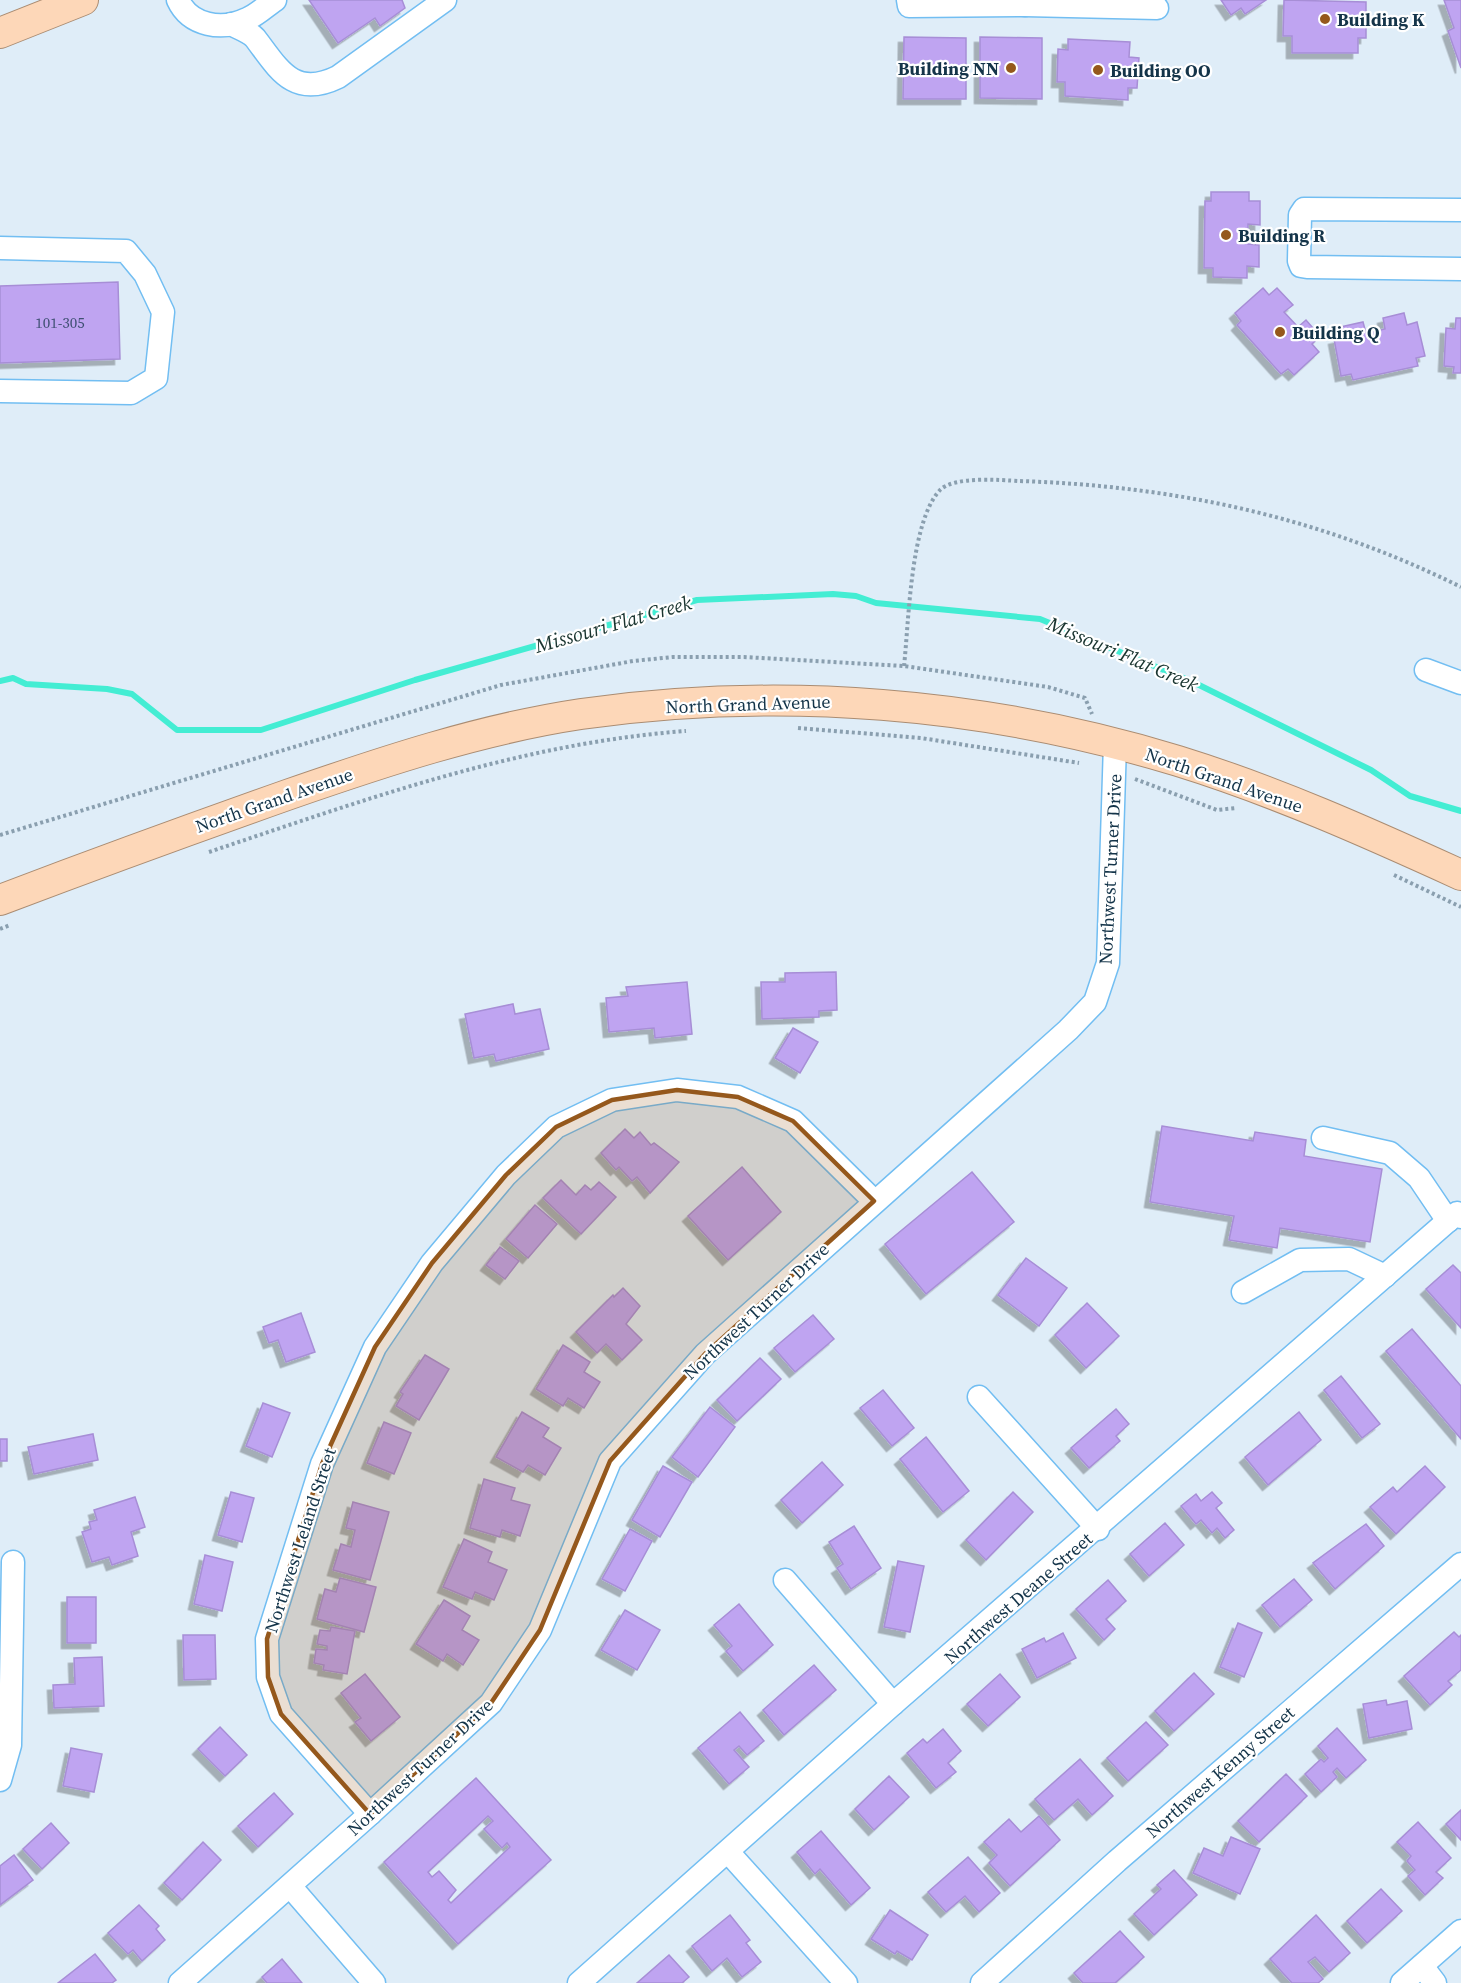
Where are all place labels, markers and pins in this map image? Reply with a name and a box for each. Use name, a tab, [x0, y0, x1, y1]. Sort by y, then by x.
place label: Building K	[1337, 7, 1425, 32]
marker: Building K	[1318, 12, 1332, 26]
place label: Building NN	[898, 56, 999, 81]
place label: Building OO	[1110, 58, 1211, 83]
marker: Building NN	[1004, 61, 1018, 75]
marker: Building OO	[1091, 63, 1105, 77]
place label: Building R	[1238, 223, 1326, 248]
marker: Building R	[1219, 228, 1233, 242]
place label: Building Q	[1292, 320, 1380, 345]
marker: Building Q	[1273, 325, 1287, 339]

